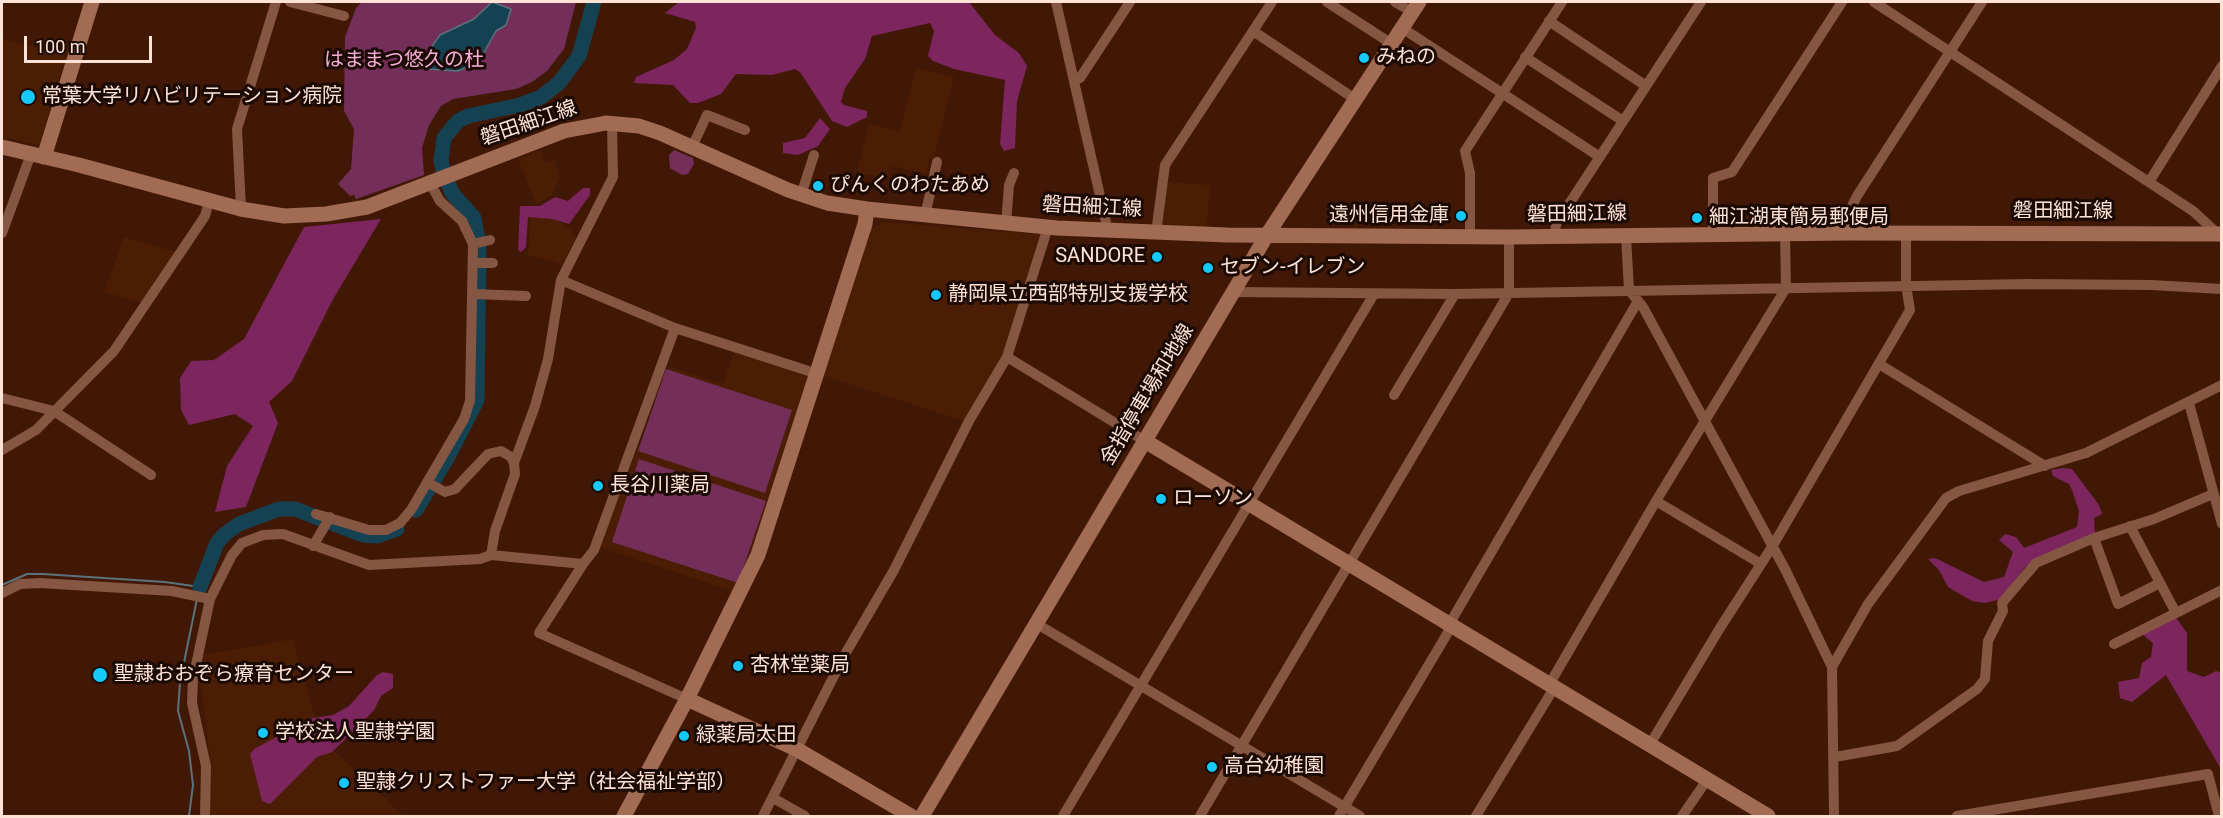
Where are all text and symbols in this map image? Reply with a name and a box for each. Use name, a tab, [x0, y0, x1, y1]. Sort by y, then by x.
scale bar	[27, 24, 154, 62]
text: 100 m	[35, 36, 86, 57]
place label: みねの	[1376, 46, 1436, 70]
park label: はままつ悠久の杜	[324, 49, 484, 73]
marker: みねの	[1357, 51, 1371, 65]
place label: 常葉大学リハビリテーション病院	[42, 85, 342, 109]
marker: 常葉大学リハビリテーション病院	[19, 88, 37, 106]
street label: 磐田細江線	[478, 96, 580, 152]
place label: ぴんくのわたあめ	[830, 174, 990, 198]
marker: ぴんくのわたあめ	[811, 179, 825, 193]
street label: 磐田細江線	[1041, 193, 1143, 223]
street label: 磐田細江線	[2013, 200, 2113, 224]
street label: 磐田細江線	[1527, 202, 1627, 228]
place label: 遠州信用金庫	[1329, 204, 1449, 228]
place label: 細江湖東簡易郵便局	[1709, 206, 1889, 230]
marker: 遠州信用金庫	[1454, 209, 1468, 223]
marker: 細江湖東簡易郵便局	[1690, 211, 1704, 225]
place label: SANDORE	[1055, 245, 1145, 269]
marker: SANDORE	[1150, 250, 1164, 264]
place label: セブン-イレブン	[1220, 256, 1366, 280]
marker: セブン-イレブン	[1201, 261, 1215, 275]
place label: 静岡県立西部特別支援学校	[948, 283, 1188, 307]
marker: 静岡県立西部特別支援学校	[929, 288, 943, 302]
street label: 金指停車場和地線	[1097, 320, 1199, 470]
place label: 長谷川薬局	[610, 474, 710, 498]
marker: 長谷川薬局	[591, 479, 605, 493]
place label: ローソン	[1173, 487, 1253, 511]
marker: ローソン	[1154, 492, 1168, 506]
place label: 杏林堂薬局	[750, 654, 850, 678]
marker: 杏林堂薬局	[731, 659, 745, 673]
place label: 聖隷おおぞら療育センター	[114, 663, 354, 687]
marker: 聖隷おおぞら療育センター	[91, 666, 109, 684]
place label: 学校法人聖隷学園	[275, 721, 435, 745]
place label: 緑薬局太田	[696, 724, 796, 748]
marker: 学校法人聖隷学園	[256, 726, 270, 740]
marker: 緑薬局太田	[677, 729, 691, 743]
place label: 高台幼稚園	[1224, 755, 1324, 779]
marker: 高台幼稚園	[1205, 760, 1219, 774]
place label: 聖隷クリストファー大学（社会福祉学部）	[356, 771, 736, 795]
marker: 聖隷クリストファー大学（社会福祉学部）	[337, 776, 351, 790]

